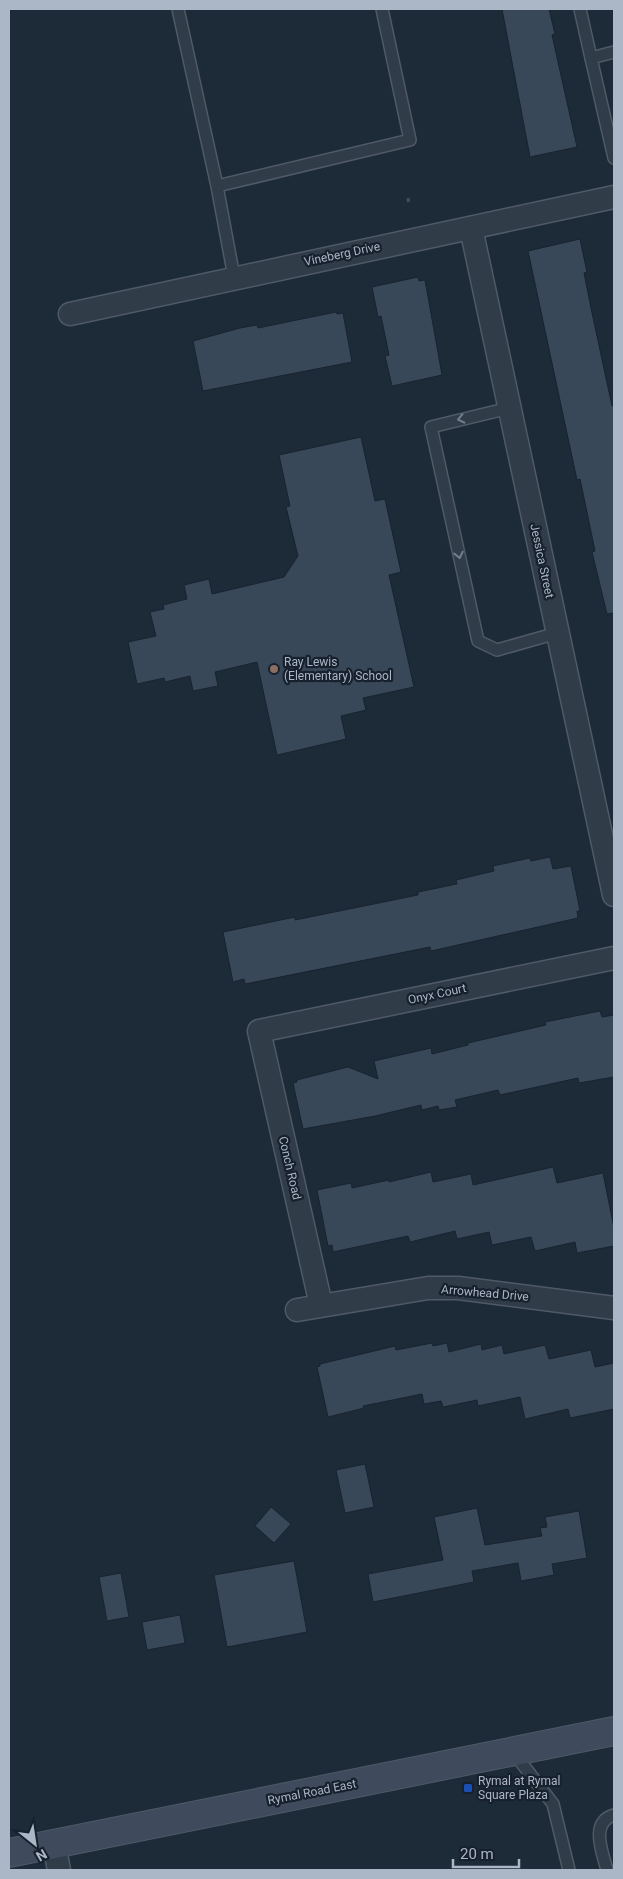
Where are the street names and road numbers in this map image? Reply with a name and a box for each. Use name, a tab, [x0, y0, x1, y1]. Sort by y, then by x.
street label: Vineberg Drive	[303, 239, 381, 269]
street label: Jessica Street	[527, 523, 557, 600]
street label: Onyx Court	[407, 981, 467, 1007]
street label: Conch Road	[276, 1135, 304, 1201]
street label: Arrowhead Drive	[441, 1282, 529, 1304]
street label: Rymal Road East	[266, 1777, 358, 1807]

